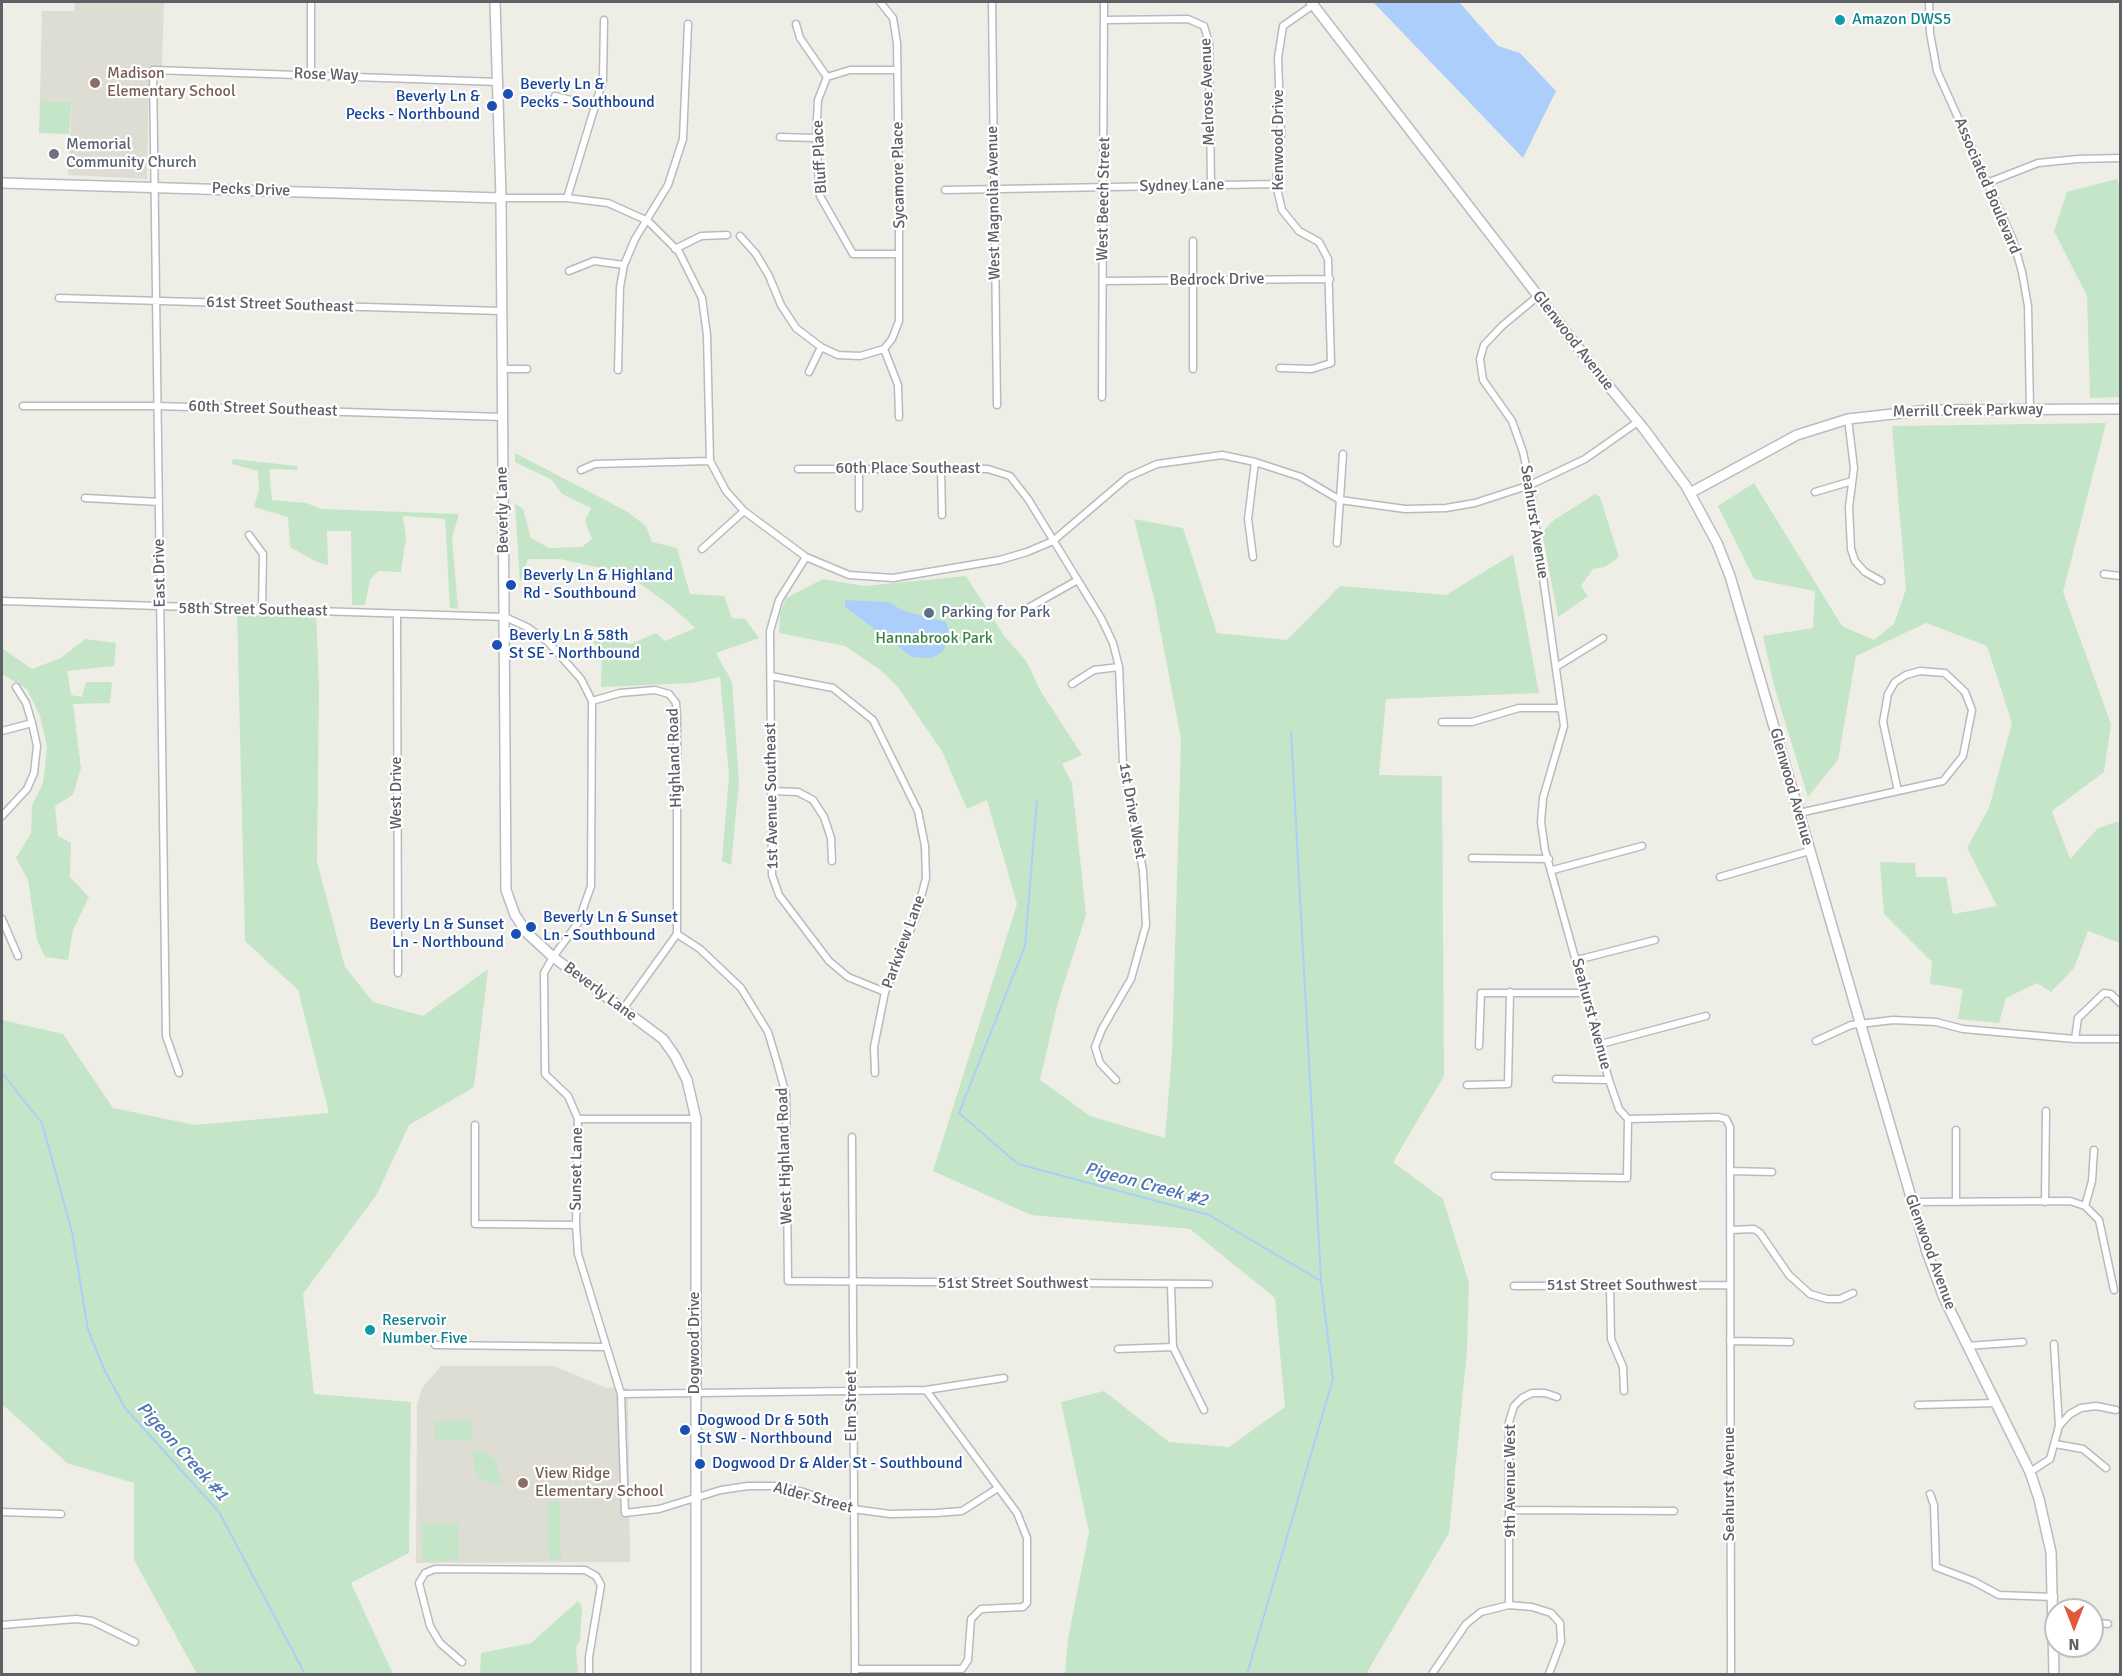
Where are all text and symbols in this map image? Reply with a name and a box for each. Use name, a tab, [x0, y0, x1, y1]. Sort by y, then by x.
place label: Amazon DWS5	[1852, 10, 1951, 30]
marker: Amazon DWS5	[1833, 13, 1847, 27]
street label: Melrose Avenue	[1197, 38, 1219, 146]
place label: Madison Elementary School	[107, 64, 236, 102]
street label: Rose Way	[293, 64, 359, 86]
place label: Beverly Ln & Pecks - Southbound	[520, 75, 655, 113]
marker: Madison Elementary School	[88, 76, 102, 90]
place label: Beverly Ln & Pecks - Northbound	[346, 87, 480, 125]
marker: Beverly Ln & Pecks - Southbound	[501, 87, 515, 101]
street label: Kenwood Drive	[1269, 89, 1289, 191]
marker: Beverly Ln & Pecks - Northbound	[485, 99, 499, 113]
street label: Associated Boulevard	[1950, 115, 2024, 257]
street label: Bluff Place	[808, 120, 832, 194]
street label: Sycamore Place	[888, 121, 910, 229]
street label: West Magnolia Avenue	[983, 126, 1005, 280]
place label: Memorial Community Church	[66, 135, 197, 173]
street label: West Beech Street	[1093, 137, 1115, 261]
marker: Memorial Community Church	[47, 147, 61, 161]
street label: Sydney Lane	[1139, 176, 1225, 196]
street label: Pecks Drive	[211, 179, 291, 201]
street label: Bedrock Drive	[1169, 270, 1265, 290]
street label: Glenwood Avenue	[1528, 287, 1618, 395]
street label: 61st Street Southeast	[206, 293, 354, 317]
street label: 60th Street Southeast	[188, 397, 338, 421]
street label: Merrill Creek Parkway	[1893, 400, 2043, 422]
street label: 60th Place Southeast	[836, 459, 980, 479]
street label: Seahurst Avenue	[1516, 464, 1552, 580]
street label: Beverly Lane	[493, 466, 513, 554]
street label: East Drive	[150, 538, 170, 608]
place label: Beverly Ln & Highland Rd - Southbound	[523, 566, 673, 604]
marker: Beverly Ln & Highland Rd - Southbound	[504, 578, 518, 592]
street label: 58th Street Southeast	[178, 599, 328, 621]
place label: Parking for Park	[941, 603, 1050, 623]
marker: Parking for Park	[922, 606, 936, 620]
place label: Beverly Ln & 58th St SE - Northbound	[509, 626, 640, 664]
park label: Hannabrook Park	[875, 629, 993, 649]
marker: Beverly Ln & 58th St SE - Northbound	[490, 638, 504, 652]
street label: Highland Road	[664, 708, 686, 808]
street label: 1st Avenue Southeast	[761, 722, 783, 870]
street label: Glenwood Avenue	[1765, 726, 1817, 848]
street label: West Drive	[387, 757, 407, 829]
street label: 1st Drive West	[1114, 761, 1150, 861]
street label: Parkview Lane	[878, 893, 930, 991]
place label: Beverly Ln & Sunset Ln - Southbound	[543, 908, 678, 946]
place label: Beverly Ln & Sunset Ln - Northbound	[369, 915, 504, 953]
marker: Beverly Ln & Sunset Ln - Southbound	[524, 920, 538, 934]
marker: Beverly Ln & Sunset Ln - Northbound	[509, 927, 523, 941]
street label: Seahurst Avenue	[1567, 956, 1615, 1072]
street label: Beverly Lane	[559, 958, 641, 1026]
street label: West Highland Road	[773, 1087, 797, 1225]
street label: Sunset Lane	[567, 1127, 587, 1211]
water label: Pigeon Creek #2	[1082, 1158, 1210, 1212]
street label: Glenwood Avenue	[1900, 1192, 1960, 1312]
street label: 51st Street Southwest	[938, 1274, 1088, 1294]
street label: 51st Street Southwest	[1547, 1276, 1697, 1296]
street label: Dogwood Drive	[685, 1292, 705, 1394]
place label: Reservoir Number Five	[382, 1311, 468, 1349]
marker: Reservoir Number Five	[363, 1323, 377, 1337]
street label: Elm Street	[842, 1370, 862, 1442]
water label: Pigeon Creek #1	[132, 1398, 232, 1506]
place label: Dogwood Dr & 50th St SW - Northbound	[697, 1411, 832, 1449]
marker: Dogwood Dr & 50th St SW - Northbound	[678, 1423, 692, 1437]
street label: 9th Avenue West	[1501, 1424, 1521, 1538]
street label: Seahurst Avenue	[1720, 1427, 1740, 1541]
place label: Dogwood Dr & Alder St - Southbound	[712, 1454, 963, 1474]
marker: Dogwood Dr & Alder St - Southbound	[693, 1457, 707, 1471]
place label: View Ridge Elementary School	[535, 1464, 664, 1502]
marker: View Ridge Elementary School	[516, 1476, 530, 1490]
street label: Alder Street	[771, 1478, 855, 1518]
north arrow	[2044, 1598, 2104, 1658]
text: N	[2068, 1634, 2080, 1654]

